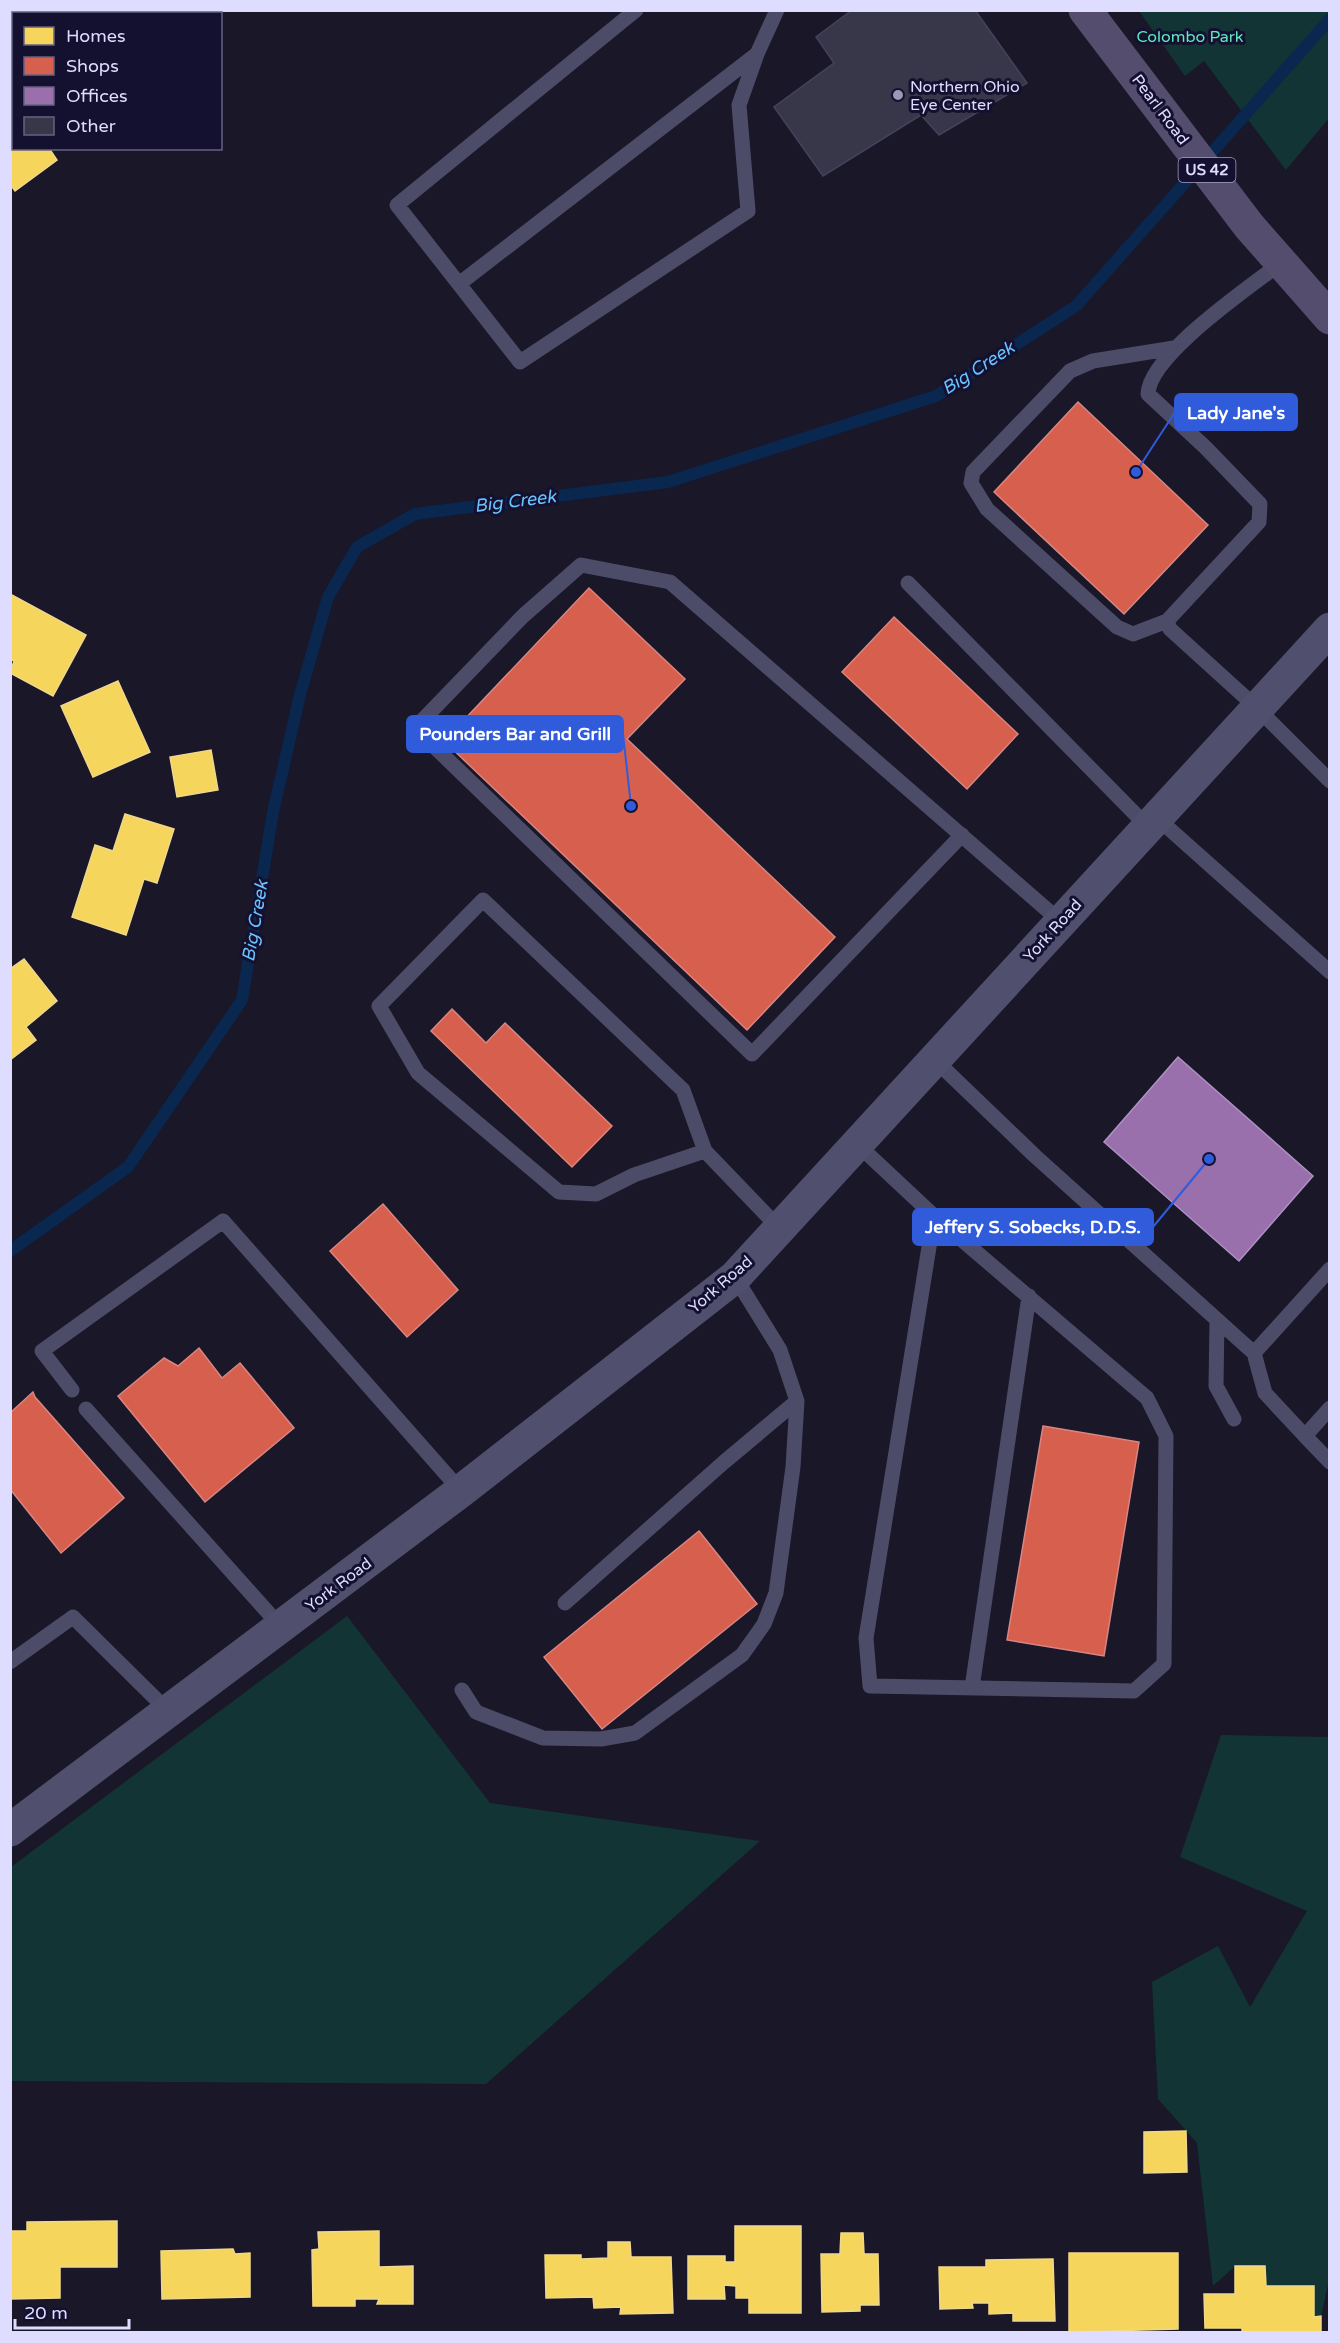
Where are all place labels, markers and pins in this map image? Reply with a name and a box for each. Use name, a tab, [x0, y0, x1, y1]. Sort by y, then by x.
place label: Northern Ohio Eye Center	[910, 77, 1020, 115]
marker: Northern Ohio Eye Center	[891, 88, 905, 102]
callout: Lady Jane's	[1175, 394, 1297, 430]
callout: Pounders Bar and Grill	[407, 716, 623, 752]
callout: Jeffery S. Sobecks, D.D.S.	[913, 1209, 1153, 1245]

